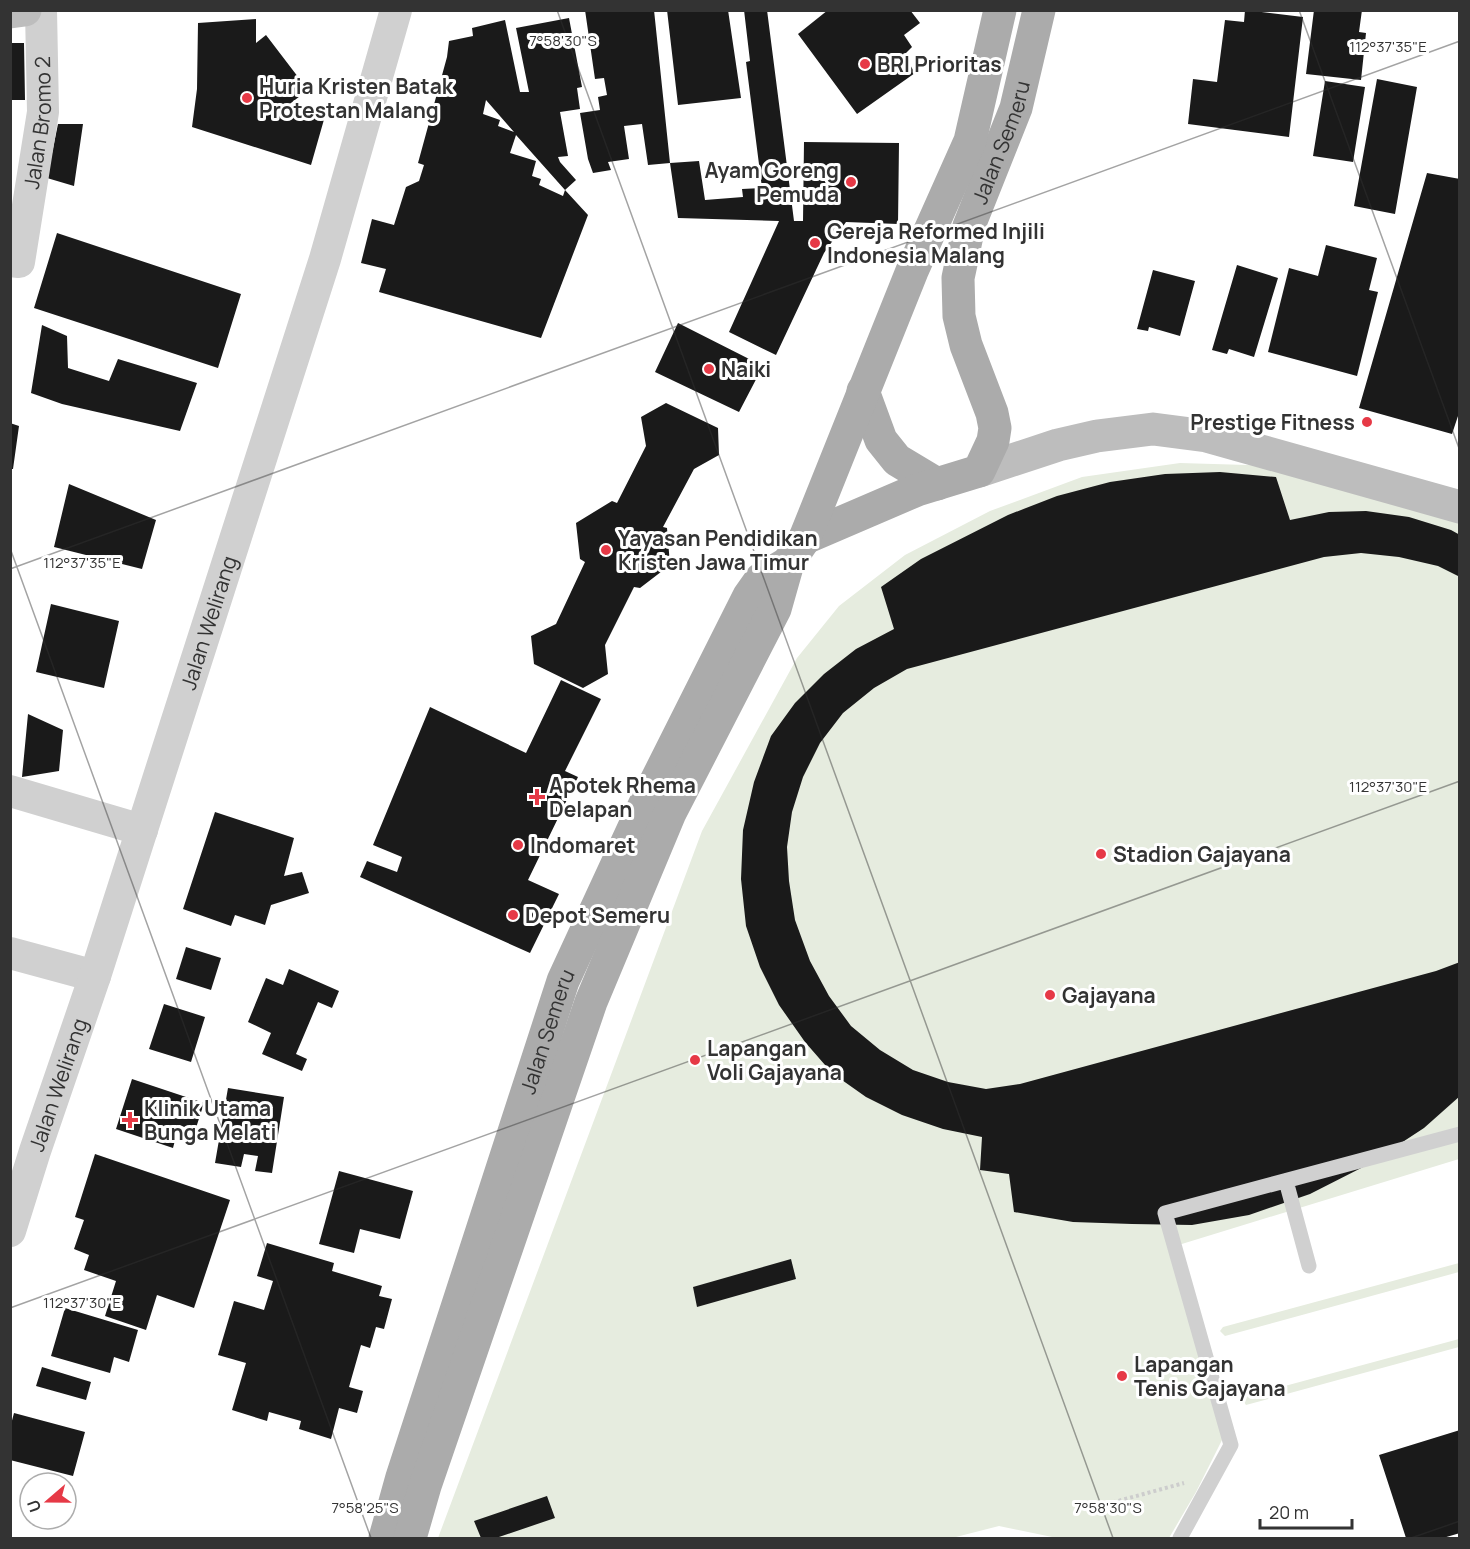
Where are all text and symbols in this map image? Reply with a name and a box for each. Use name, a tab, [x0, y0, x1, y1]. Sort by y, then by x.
text: 7°58'30"S	[529, 30, 597, 51]
text: 112°37'35"E	[1349, 36, 1427, 57]
place label: BRI Prioritas	[877, 50, 1002, 78]
street label: Jalan Bromo 2	[17, 56, 57, 191]
marker: BRI Prioritas	[858, 57, 872, 71]
place label: Huria Kristen Batak Protestan Malang	[259, 72, 454, 124]
street label: Jalan Semeru	[965, 78, 1036, 208]
marker: Huria Kristen Batak Protestan Malang	[240, 91, 254, 105]
place label: Ayam Goreng Pemuda	[705, 156, 839, 208]
marker: Ayam Goreng Pemuda	[844, 175, 858, 189]
place label: Gereja Reformed Injili Indonesia Malang	[827, 217, 1045, 269]
marker: Gereja Reformed Injili Indonesia Malang	[808, 236, 822, 250]
place label: Naiki	[721, 355, 771, 383]
marker: Naiki	[702, 362, 716, 376]
place label: Prestige Fitness	[1190, 408, 1355, 436]
marker: Prestige Fitness	[1360, 415, 1374, 429]
place label: Yayasan Pendidikan Kristen Jawa Timur	[618, 524, 818, 576]
marker: Yayasan Pendidikan Kristen Jawa Timur	[599, 543, 613, 557]
text: 112°37'35"E	[43, 552, 121, 573]
street label: Jalan Welirang	[174, 552, 243, 693]
place label: Apotek Rhema Delapan	[549, 771, 696, 823]
text: 112°37'30"E	[1349, 776, 1427, 797]
marker: Apotek Rhema Delapan	[530, 790, 544, 804]
place label: Indomaret	[530, 831, 636, 859]
marker: Indomaret	[511, 838, 525, 852]
place label: Stadion Gajayana	[1113, 840, 1291, 868]
marker: Stadion Gajayana	[1094, 847, 1108, 861]
place label: Depot Semeru	[525, 901, 670, 929]
marker: Depot Semeru	[506, 908, 520, 922]
street label: Jalan Semeru	[513, 964, 581, 1097]
place label: Gajayana	[1062, 981, 1156, 1009]
marker: Gajayana	[1043, 988, 1057, 1002]
street label: Jalan Welirang	[22, 1014, 94, 1155]
place label: Lapangan Voli Gajayana	[707, 1034, 842, 1086]
marker: Lapangan Voli Gajayana	[688, 1053, 702, 1067]
place label: Klinik Utama Bunga Melati	[144, 1094, 276, 1146]
marker: Klinik Utama Bunga Melati	[121, 1111, 139, 1129]
text: 112°37'30"E	[43, 1292, 121, 1313]
place label: Lapangan Tenis Gajayana	[1134, 1350, 1286, 1402]
marker: Lapangan Tenis Gajayana	[1115, 1369, 1129, 1383]
north arrow	[18, 1471, 78, 1531]
scale bar	[1260, 1492, 1352, 1530]
text: U	[22, 1497, 46, 1515]
text: 7°58'25"S	[331, 1497, 399, 1518]
text: 7°58'30"S	[1074, 1497, 1142, 1518]
text: 20 m	[1269, 1500, 1309, 1524]

